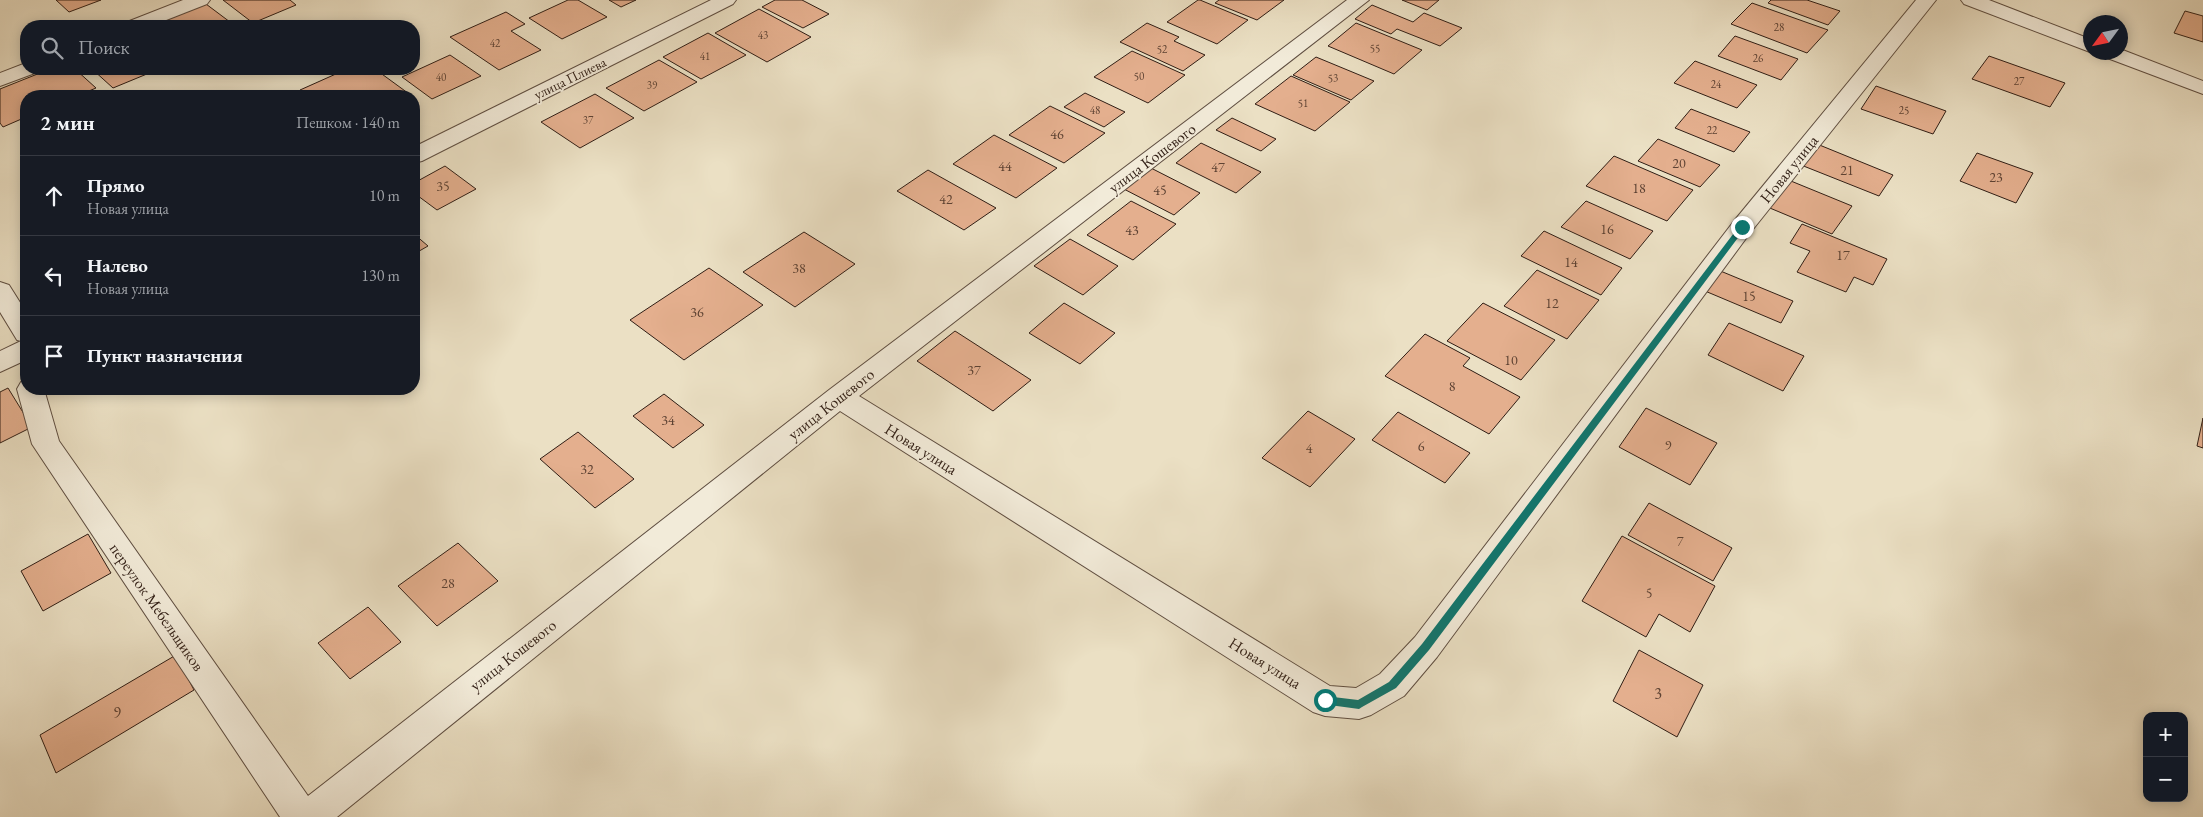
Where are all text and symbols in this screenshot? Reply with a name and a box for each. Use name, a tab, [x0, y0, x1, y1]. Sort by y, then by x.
north arrow	[2083, 15, 2128, 60]
search box	[20, 20, 420, 75]
house number: 28	[1774, 20, 1784, 34]
house number: 43	[758, 28, 768, 42]
icon: search	[38, 34, 66, 62]
text: Поиск	[78, 35, 130, 60]
house number: 42	[490, 36, 501, 50]
house number: 55	[1370, 41, 1380, 55]
house number: 52	[1157, 42, 1168, 56]
house number: 41	[700, 49, 710, 63]
house number: 26	[1753, 51, 1764, 65]
street label: улица Плиева	[531, 53, 609, 103]
house number: 50	[1134, 69, 1144, 83]
house number: 40	[436, 70, 446, 84]
house number: 53	[1328, 71, 1338, 85]
house number: 27	[2014, 74, 2025, 88]
house number: 24	[1711, 77, 1722, 91]
house number: 39	[647, 78, 658, 92]
house number: 51	[1298, 96, 1308, 110]
house number: 48	[1090, 103, 1100, 117]
house number: 25	[1899, 103, 1909, 117]
text: 2 мин	[40, 109, 95, 136]
text: Пешком · 140 m	[296, 112, 400, 133]
house number: 37	[583, 113, 594, 127]
street label: улица Кошевого	[1104, 118, 1200, 198]
house number: 22	[1707, 123, 1718, 137]
house number: 46	[1050, 125, 1064, 143]
street label: Новая улица	[1755, 130, 1823, 207]
house number: 20	[1672, 154, 1686, 172]
house number: 44	[998, 157, 1012, 175]
house number: 47	[1211, 158, 1225, 176]
house number: 21	[1840, 161, 1854, 179]
house number: 23	[1989, 168, 2003, 186]
text: Прямо	[87, 173, 145, 198]
house number: 35	[436, 177, 450, 195]
house number: 18	[1632, 179, 1646, 197]
house number: 45	[1153, 181, 1167, 199]
icon: ahead	[40, 182, 68, 210]
text: 10 m	[369, 185, 400, 206]
house number: 42	[939, 190, 953, 208]
text: Новая улица	[87, 198, 169, 219]
route end	[1731, 216, 1754, 239]
house number: 16	[1600, 220, 1614, 238]
house number: 43	[1125, 221, 1139, 239]
house number: 17	[1836, 246, 1850, 264]
text: Налево	[87, 253, 148, 278]
house number: 14	[1564, 253, 1578, 271]
house number: 38	[792, 259, 806, 277]
icon: left	[40, 262, 68, 290]
text: 130 m	[361, 265, 400, 286]
text: Новая улица	[87, 278, 169, 299]
house number: 15	[1742, 287, 1756, 305]
house number: 12	[1545, 294, 1559, 312]
house number: 36	[690, 303, 704, 321]
icon: arrive	[40, 342, 68, 370]
text: Пункт назначения	[87, 343, 243, 368]
house number: 10	[1504, 351, 1518, 369]
house number: 37	[967, 361, 981, 379]
street label: улица Кошевого	[783, 364, 879, 444]
house number: 8	[1449, 377, 1456, 395]
house number: 34	[661, 411, 675, 429]
street label: Новая улица	[881, 418, 962, 480]
house number: 9	[1665, 436, 1672, 454]
house number: 6	[1418, 437, 1425, 455]
house number: 4	[1306, 439, 1313, 457]
house number: 32	[580, 460, 594, 478]
house number: 7	[1677, 532, 1684, 550]
street label: переулок Мебельщиков	[105, 539, 209, 675]
house number: 28	[441, 574, 455, 592]
house number: 5	[1646, 584, 1652, 602]
street label: улица Кошевого	[465, 615, 561, 695]
street label: Новая улица	[1225, 632, 1306, 694]
house number: 3	[1654, 683, 1662, 704]
route start	[1314, 689, 1337, 712]
house number: 9	[113, 702, 121, 723]
map controls	[2143, 712, 2188, 802]
button: +	[2143, 712, 2188, 757]
button: −	[2143, 757, 2188, 802]

